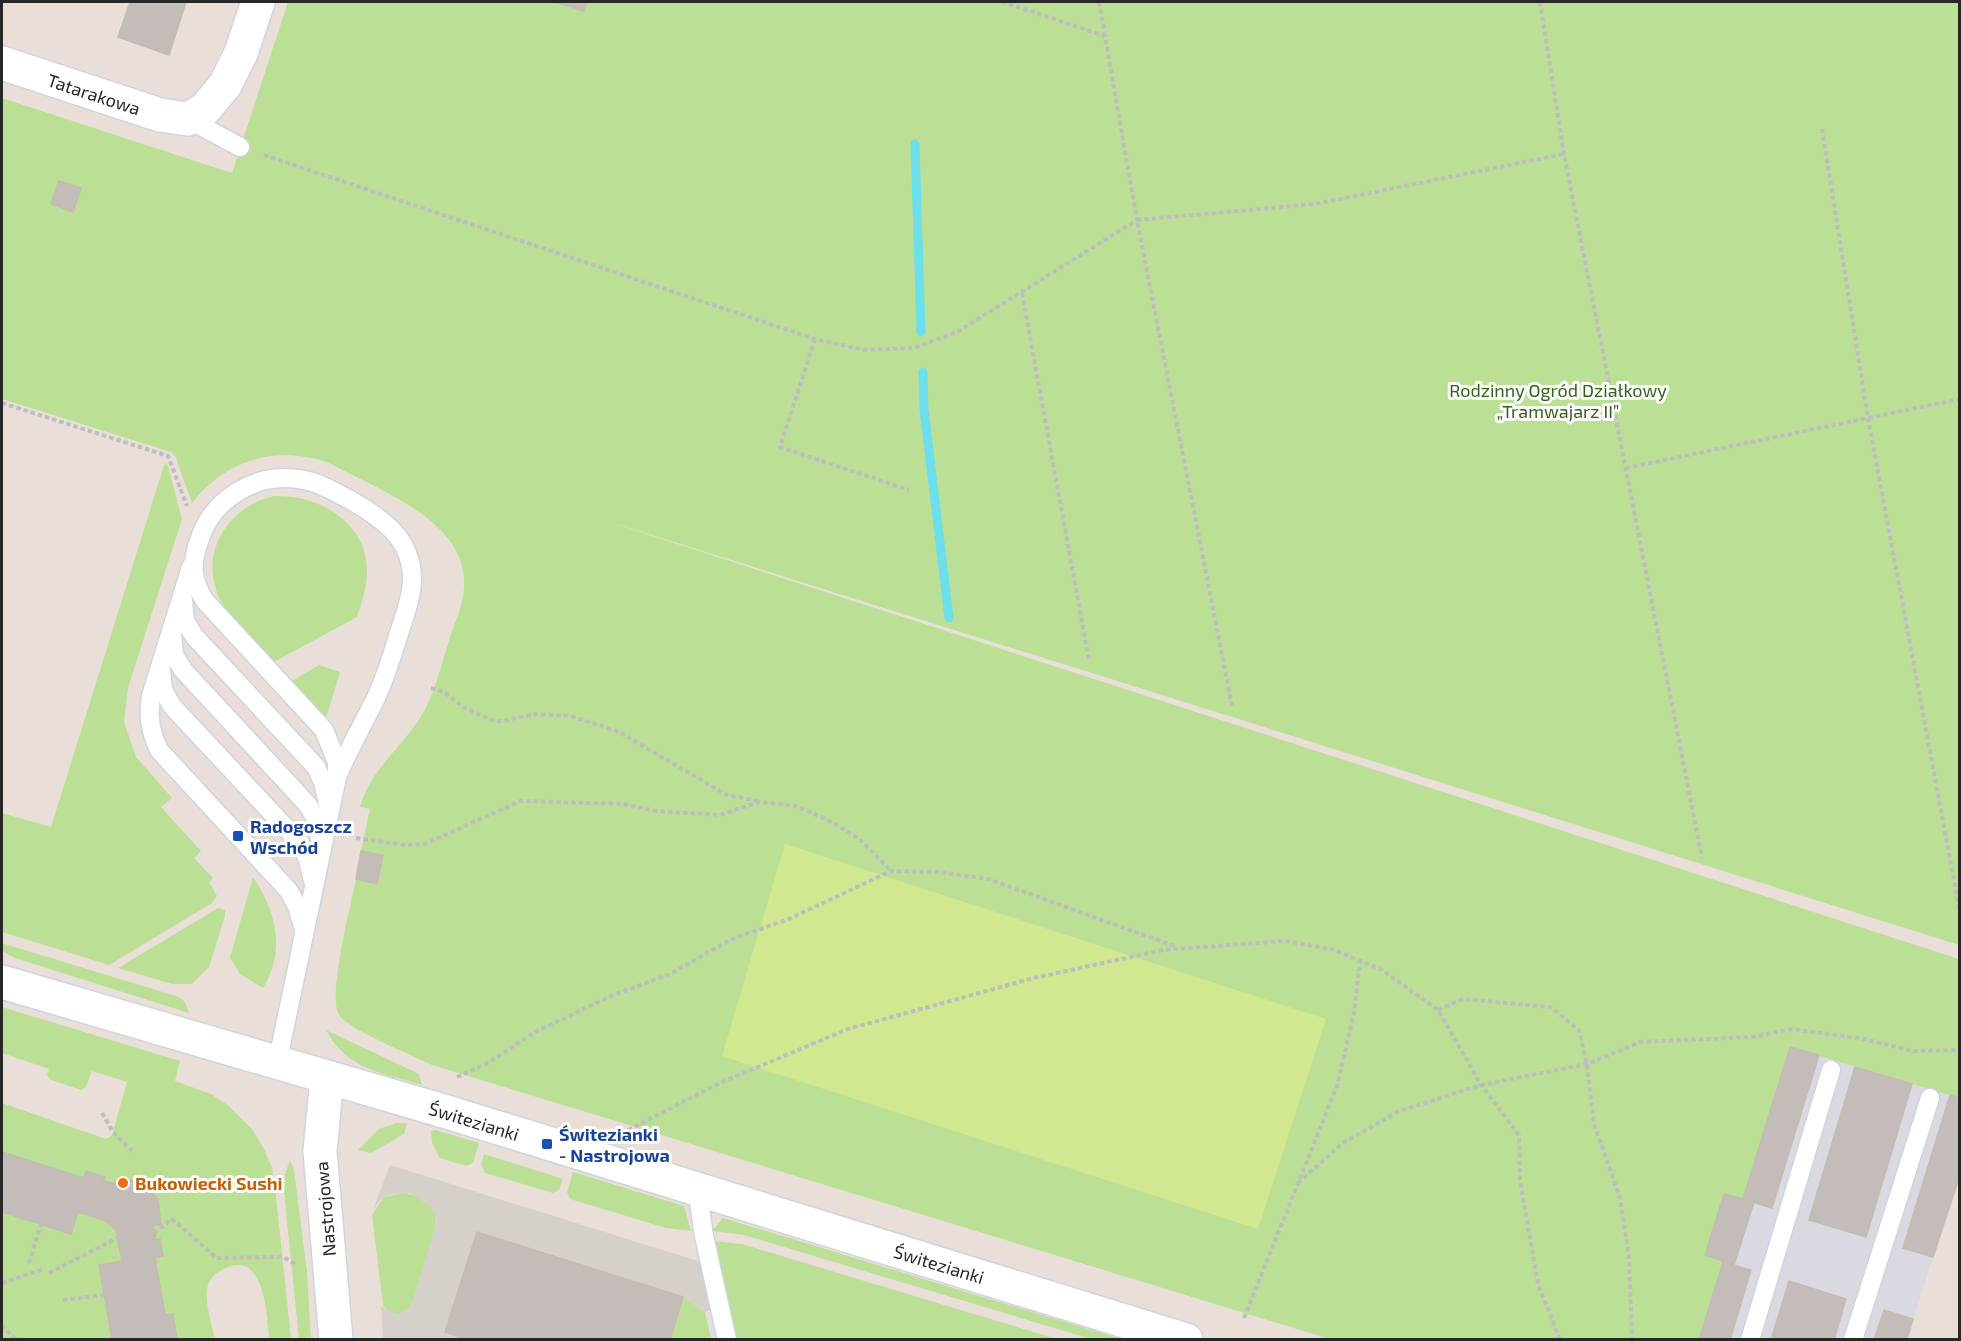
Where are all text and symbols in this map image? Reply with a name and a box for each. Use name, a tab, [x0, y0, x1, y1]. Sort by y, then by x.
street label: Tatarakowa	[45, 69, 143, 119]
park label: Rodzinny Ogród Działkowy „Tramwajarz II”	[1449, 379, 1667, 422]
place label: Radogoszcz Wschód	[250, 815, 352, 858]
marker: Radogoszcz Wschód	[231, 829, 245, 843]
street label: Świtezianki	[426, 1097, 522, 1145]
place label: Świtezianki - Nastrojowa	[559, 1123, 670, 1166]
marker: Świtezianki - Nastrojowa	[540, 1137, 554, 1151]
street label: Nastrojowa	[310, 1161, 340, 1257]
place label: Bukowiecki Sushi	[135, 1172, 283, 1194]
marker: Bukowiecki Sushi	[116, 1176, 130, 1190]
street label: Świtezianki	[891, 1240, 987, 1288]

